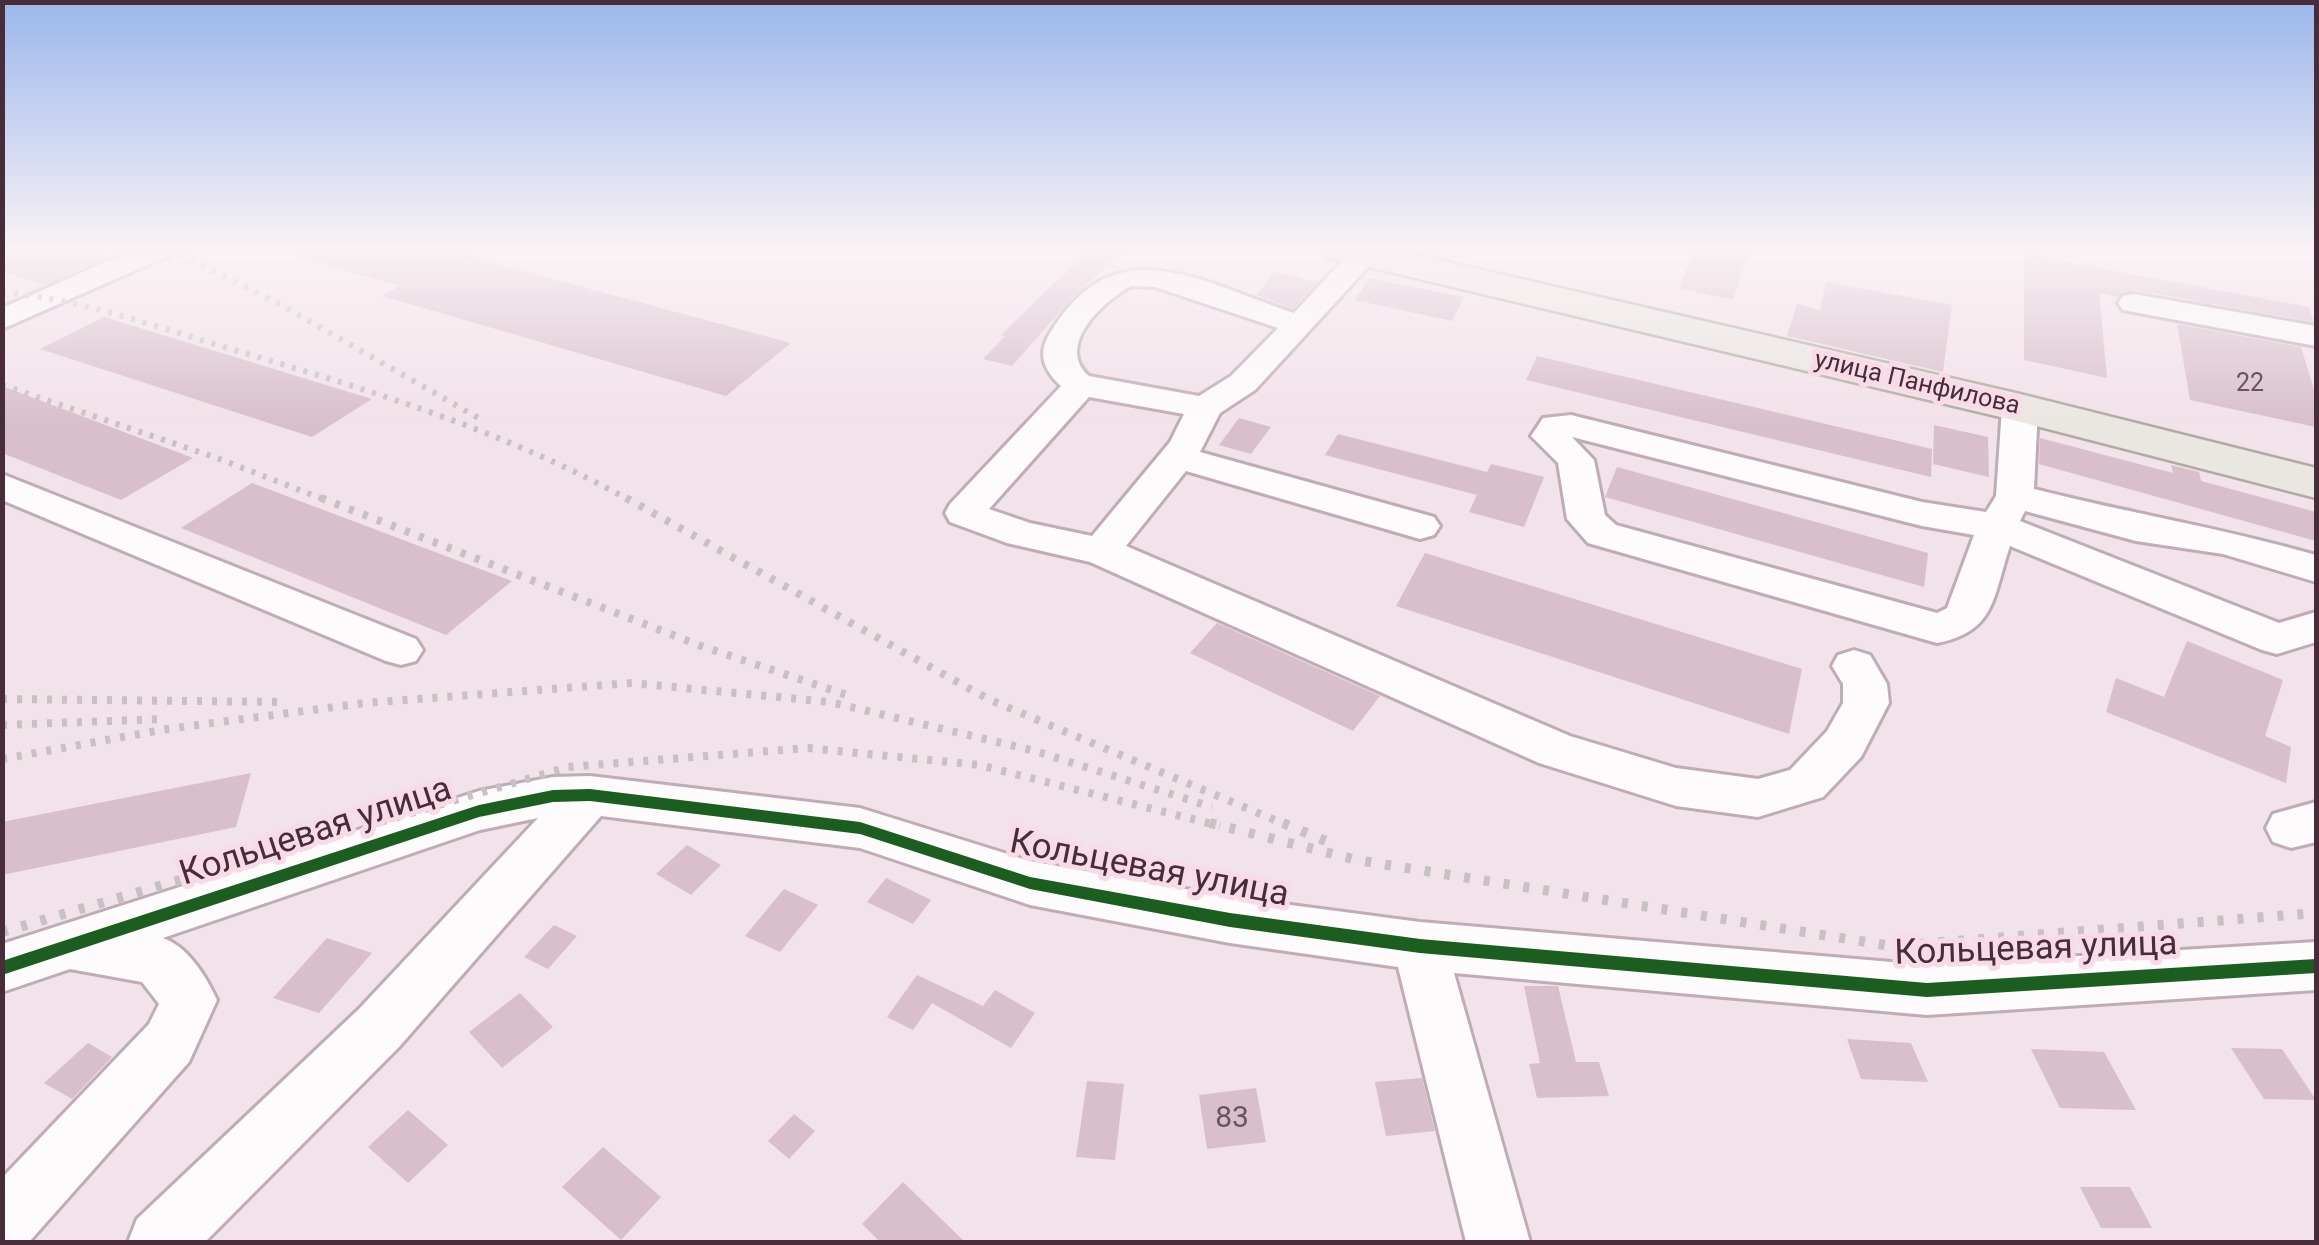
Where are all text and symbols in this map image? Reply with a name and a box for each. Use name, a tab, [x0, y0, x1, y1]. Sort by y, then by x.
street label: улица Панфилова	[1811, 346, 2023, 422]
house number: 22	[2236, 370, 2264, 400]
street label: Кольцевая улица	[175, 769, 457, 897]
street label: Кольцевая улица	[1006, 822, 1292, 918]
street label: Кольцевая улица	[1894, 924, 2178, 976]
house number: 83	[1215, 1101, 1249, 1137]

